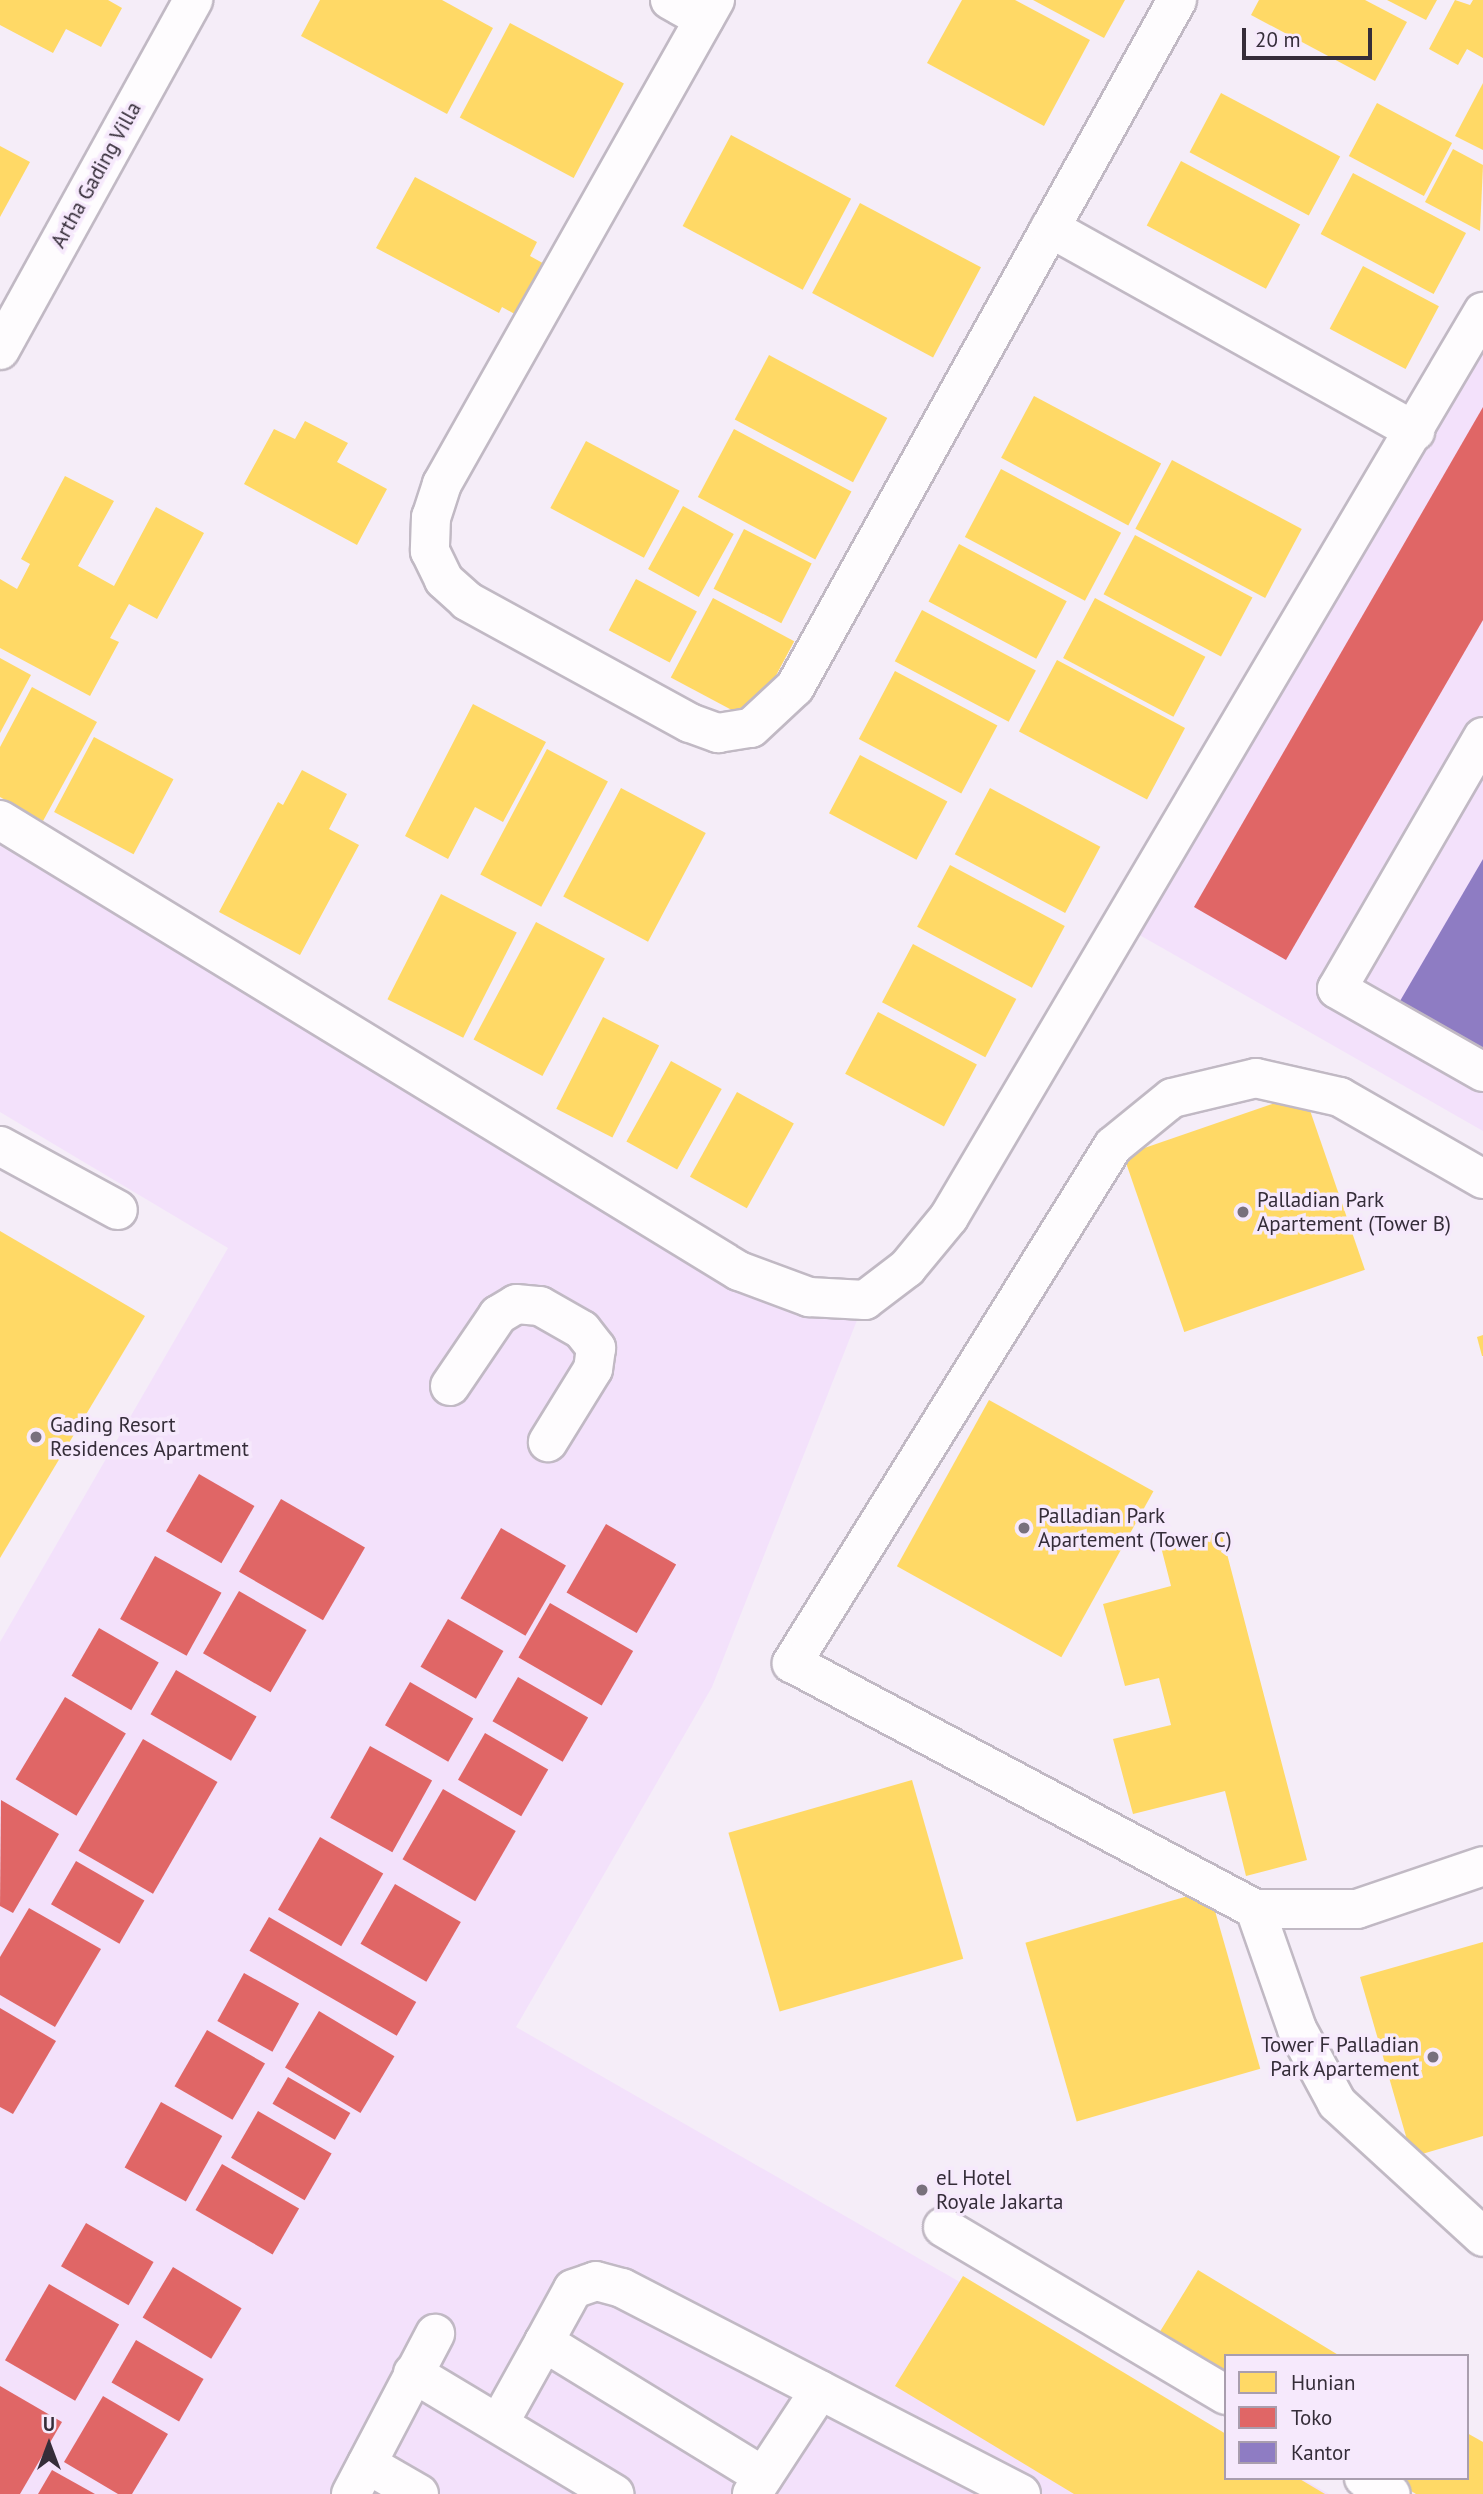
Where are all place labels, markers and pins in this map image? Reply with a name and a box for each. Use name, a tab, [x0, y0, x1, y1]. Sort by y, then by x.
place label: Palladian Park Apartement (Tower B)	[1257, 1187, 1451, 1237]
marker: Palladian Park Apartement (Tower B)	[1235, 1204, 1251, 1220]
place label: Gading Resort Residences Apartment	[50, 1412, 249, 1462]
marker: Gading Resort Residences Apartment	[28, 1429, 44, 1445]
place label: Palladian Park Apartement (Tower C)	[1038, 1503, 1232, 1553]
marker: Palladian Park Apartement (Tower C)	[1016, 1520, 1032, 1536]
place label: Tower F Palladian Park Apartement	[1261, 2032, 1419, 2082]
marker: Tower F Palladian Park Apartement	[1425, 2049, 1441, 2065]
place label: eL Hotel Royale Jakarta	[936, 2165, 1063, 2215]
marker: eL Hotel Royale Jakarta	[914, 2182, 930, 2198]

